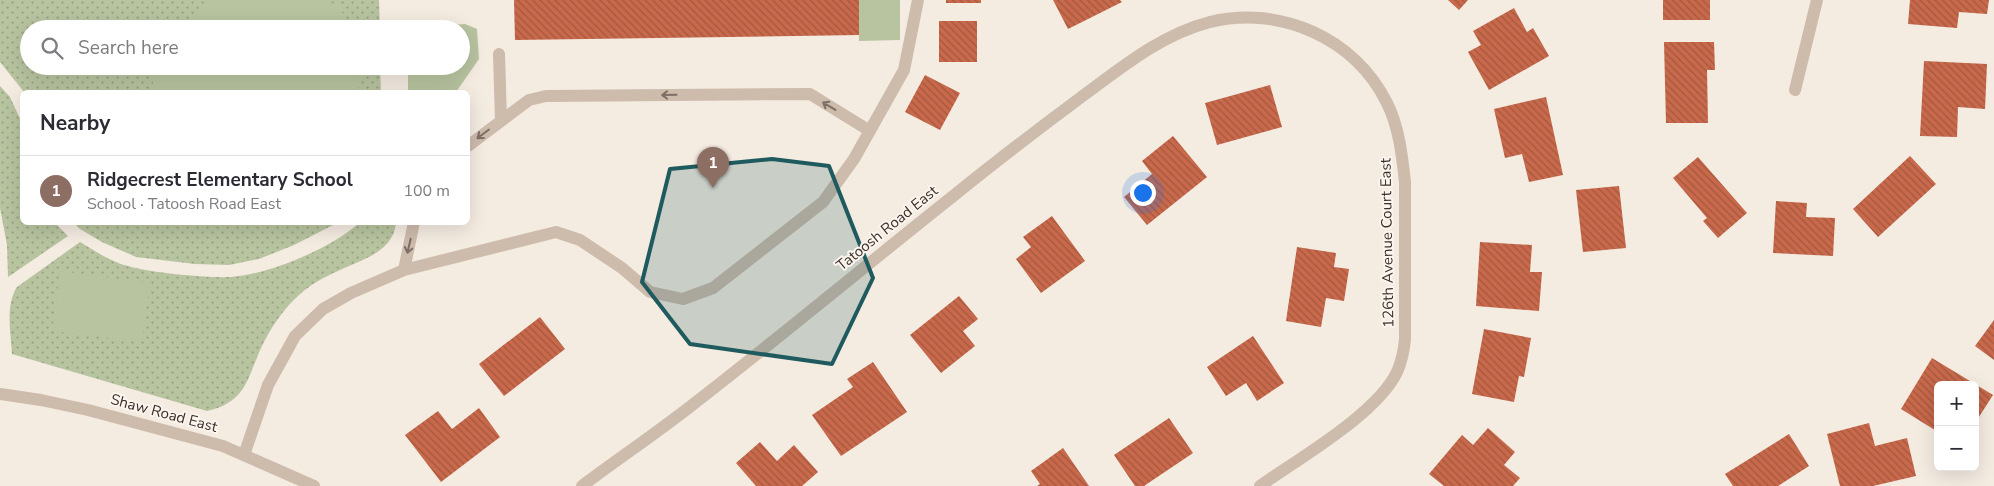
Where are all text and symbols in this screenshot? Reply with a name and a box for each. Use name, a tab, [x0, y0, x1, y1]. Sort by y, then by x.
search box	[20, 20, 470, 75]
icon: search	[38, 34, 66, 62]
text: Search here	[78, 35, 179, 61]
one-way arrow	[662, 90, 678, 99]
one-way arrow	[822, 100, 836, 110]
text: Nearby	[40, 109, 110, 137]
one-way arrow	[477, 129, 491, 139]
pin: 1	[697, 147, 729, 188]
street label: 126th Avenue Court East	[1376, 157, 1398, 328]
text: Ridgecrest Elementary School	[87, 167, 353, 193]
text: 1	[51, 180, 61, 202]
text: 100 m	[403, 180, 450, 202]
street label: Tatoosh Road East	[832, 180, 942, 275]
your location	[1130, 180, 1156, 206]
text: School · Tatoosh Road East	[87, 193, 281, 215]
one-way arrow	[404, 238, 413, 254]
map controls	[1934, 381, 1979, 471]
button: +	[1934, 381, 1979, 426]
street label: Shaw Road East	[108, 389, 220, 437]
button: −	[1934, 426, 1979, 471]

